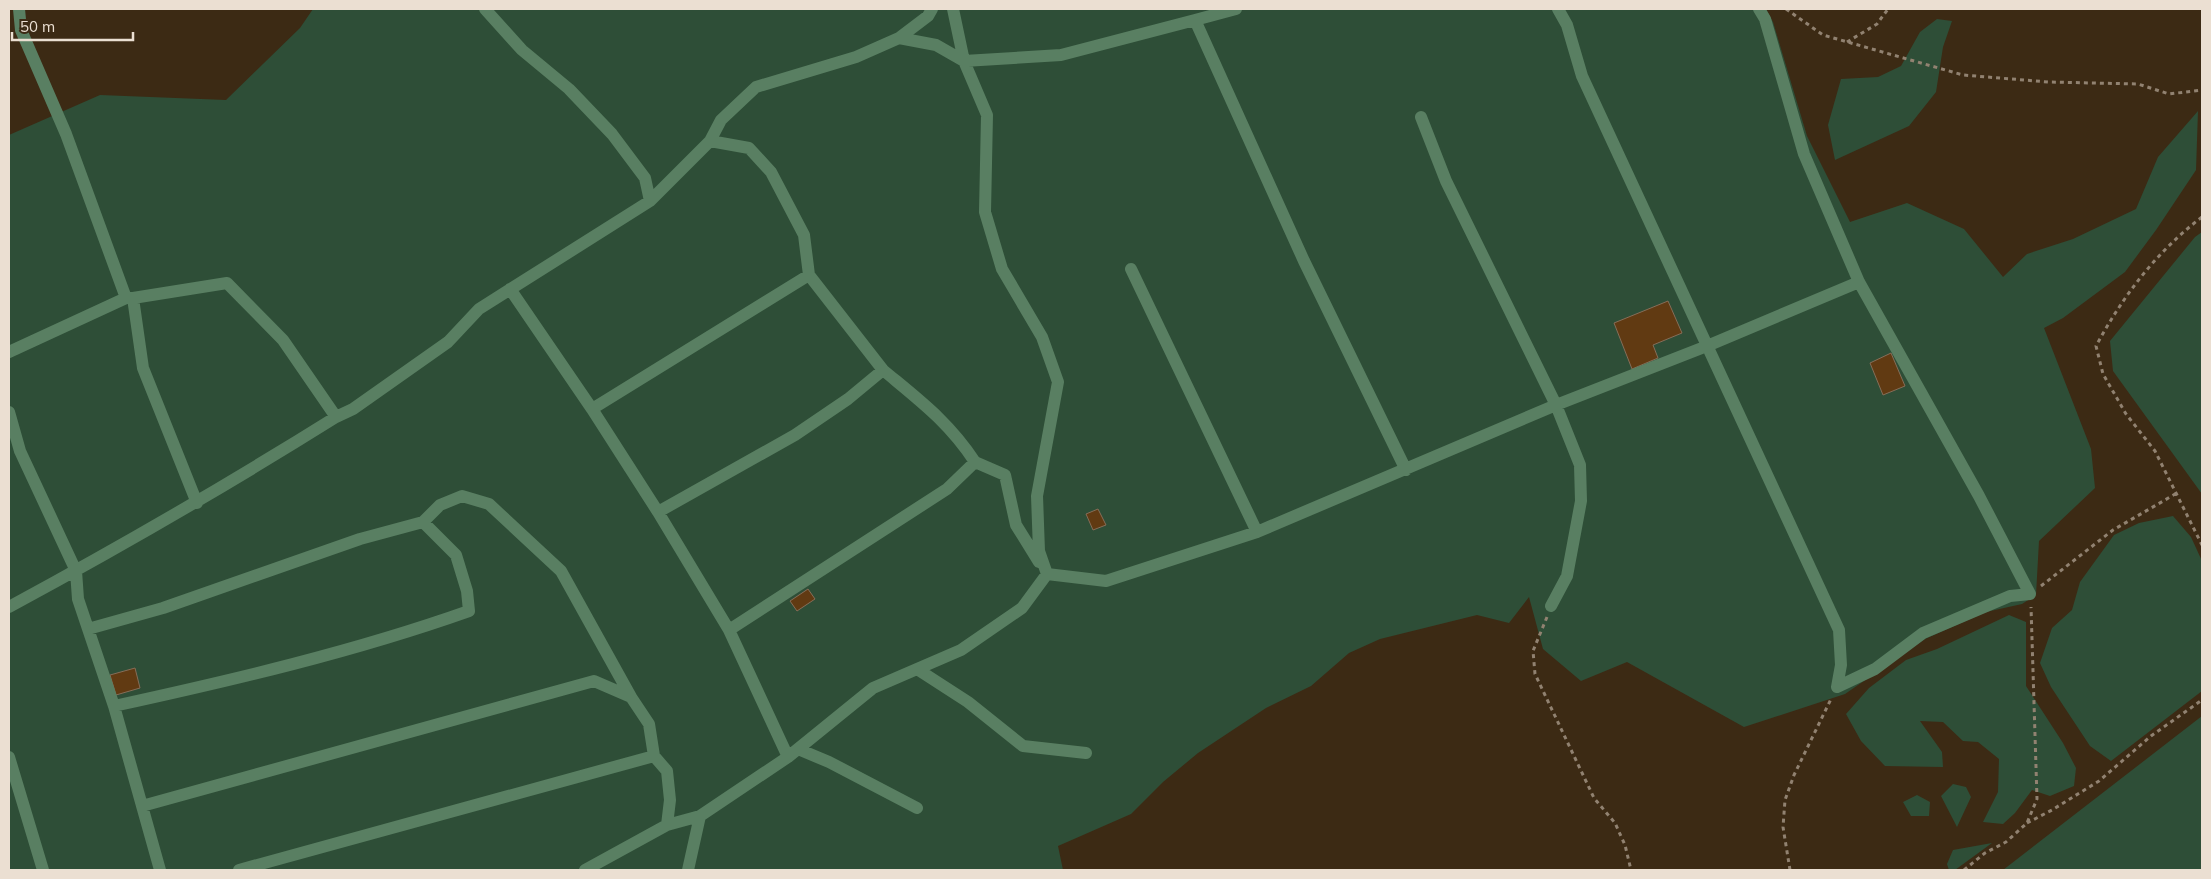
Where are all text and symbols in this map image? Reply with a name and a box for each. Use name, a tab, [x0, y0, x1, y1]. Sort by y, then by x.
scale bar	[12, 10, 134, 42]
text: 50 m	[20, 17, 55, 36]

